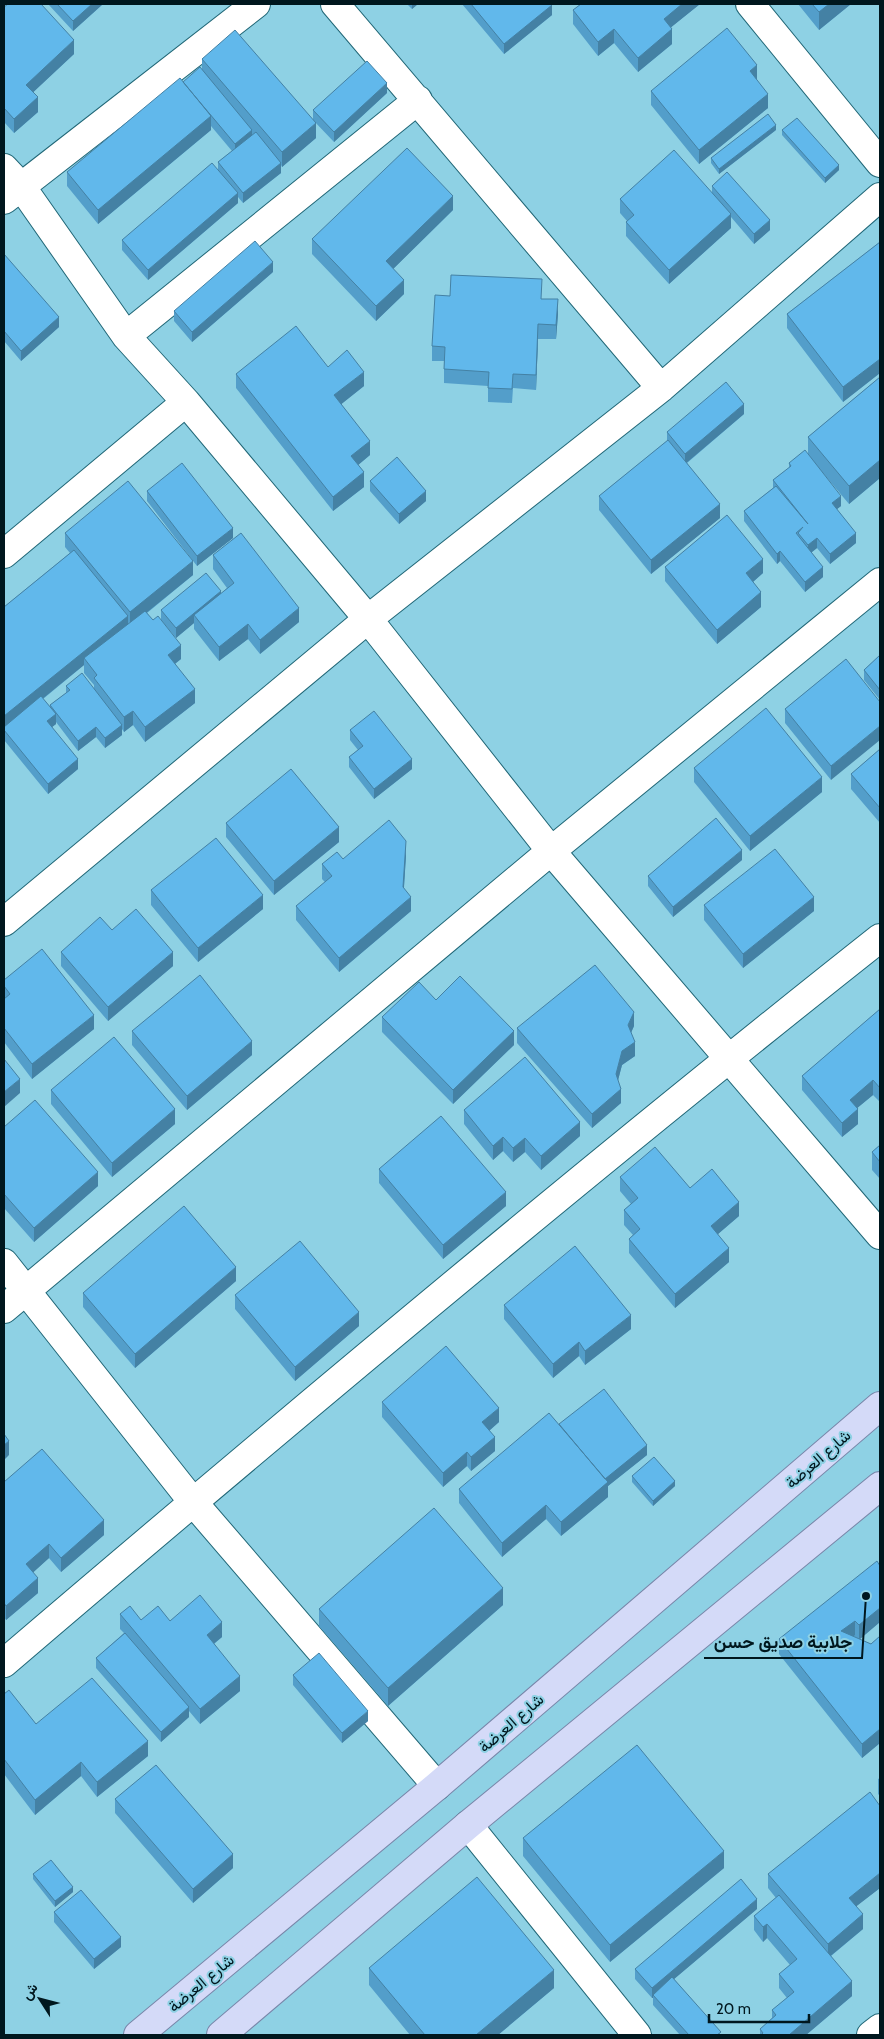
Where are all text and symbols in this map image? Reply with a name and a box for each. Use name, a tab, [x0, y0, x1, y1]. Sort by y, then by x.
street label: شارع العرضة	[782, 1426, 856, 1494]
callout: جلابية صديق حسن	[704, 1625, 862, 1658]
text: جلابية صديق حسن	[714, 1631, 852, 1653]
street label: شارع العرضة	[475, 1690, 549, 1758]
street label: شارع العرضة	[164, 1950, 239, 2017]
north arrow	[15, 1974, 65, 2024]
text: ش	[17, 1979, 42, 2003]
scale bar	[709, 1992, 809, 2024]
text: 20 m	[716, 2000, 751, 2018]

